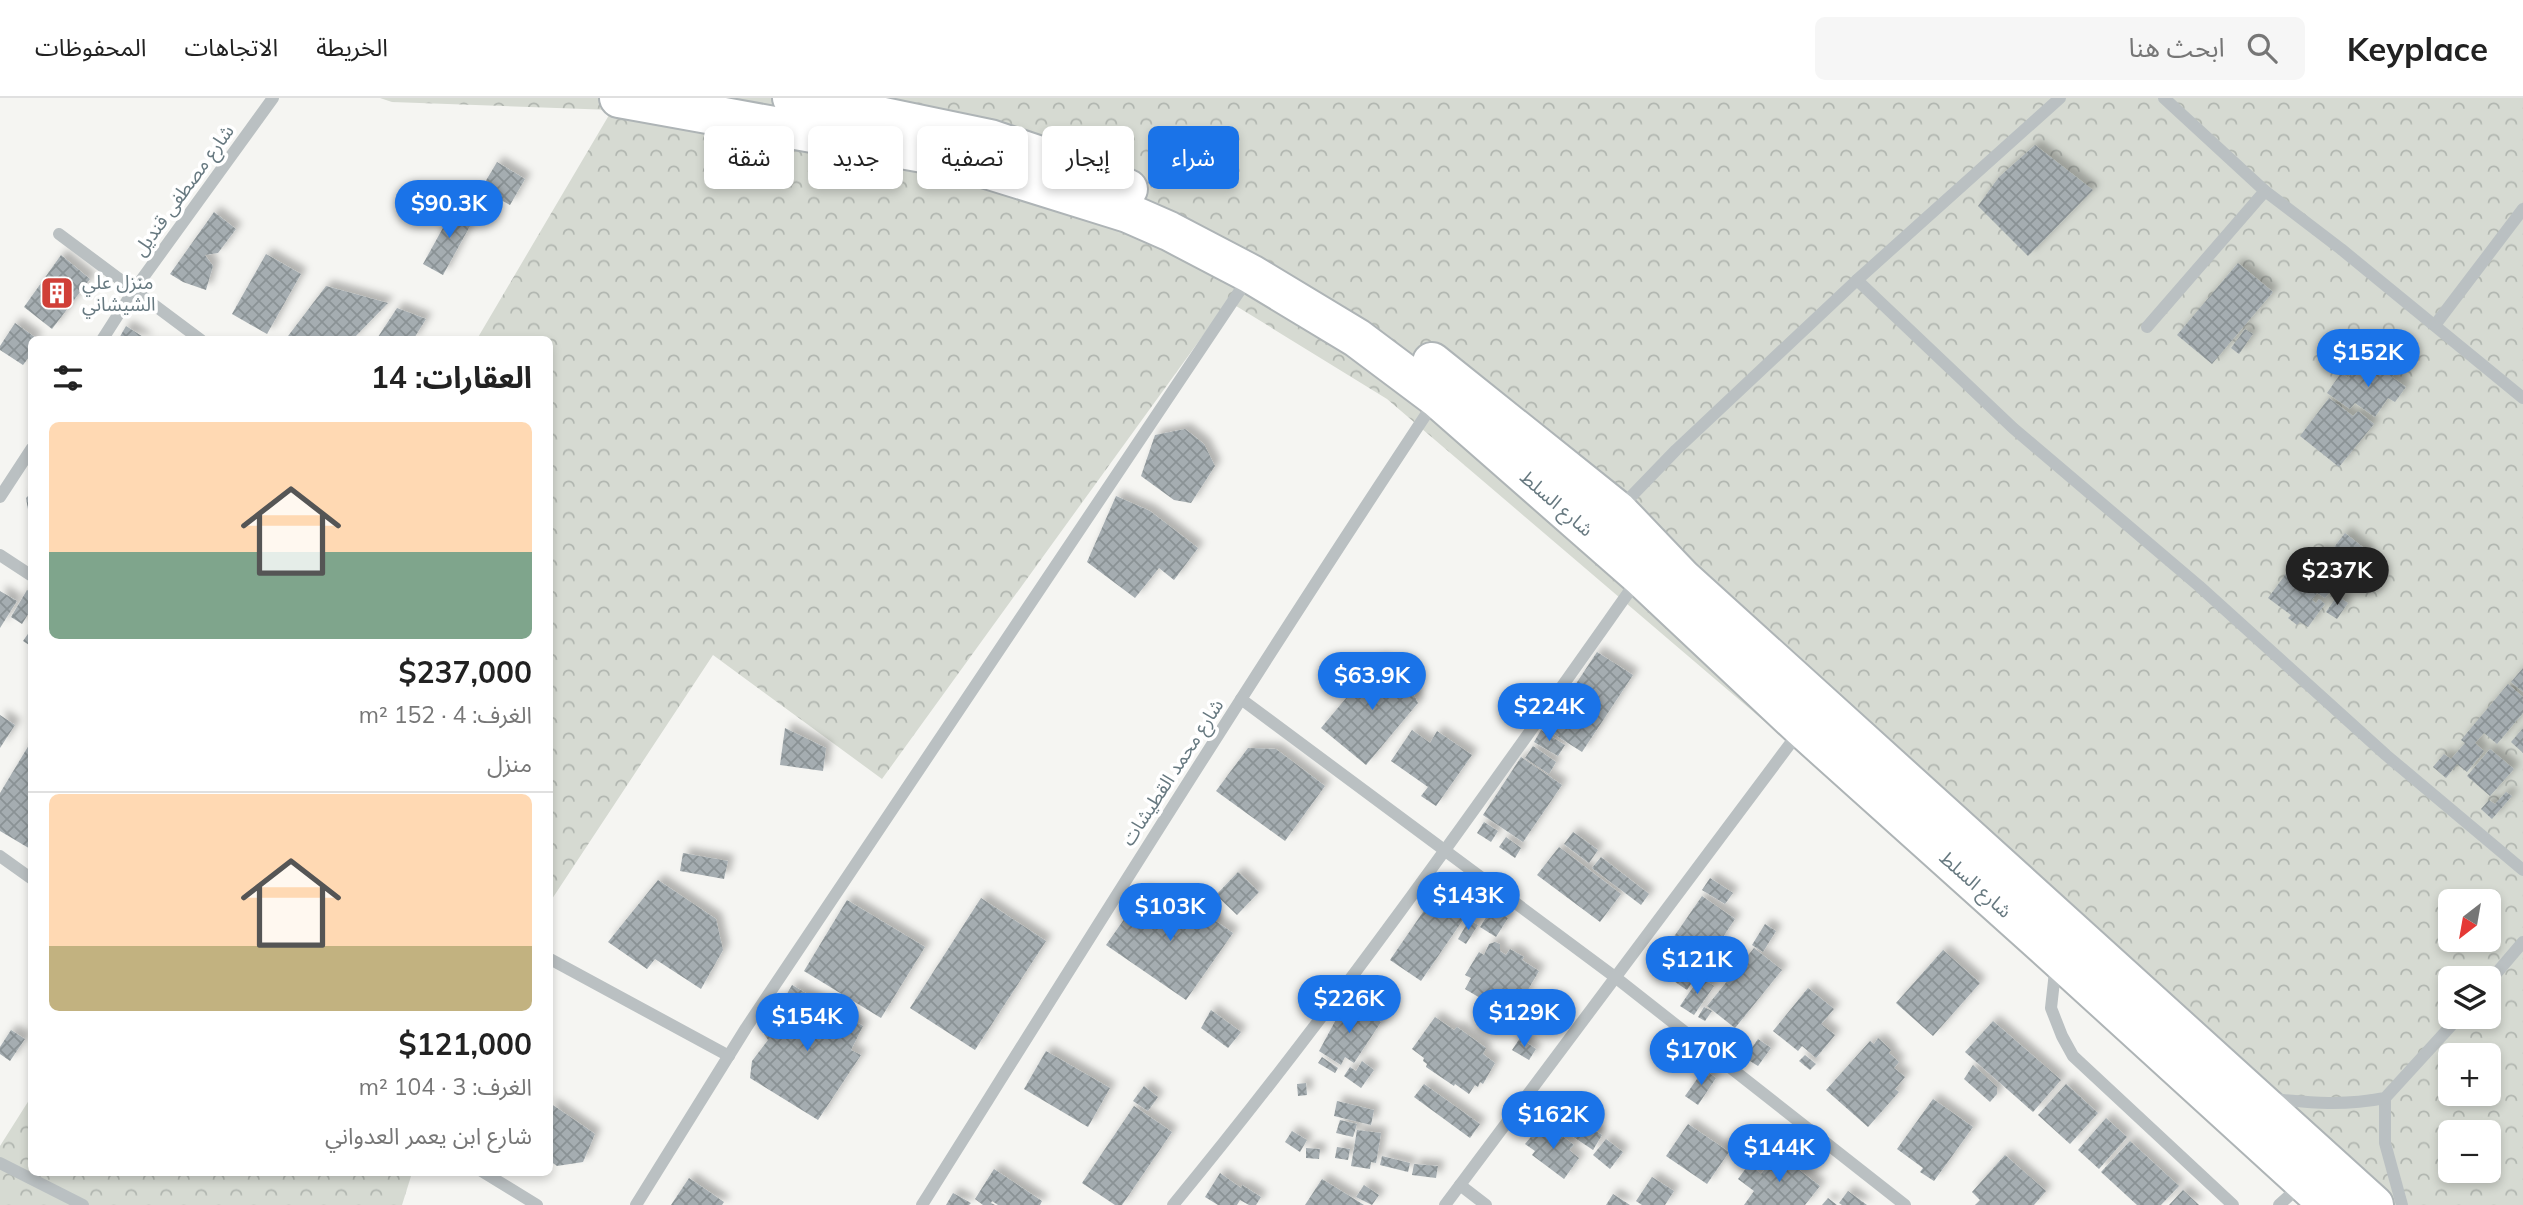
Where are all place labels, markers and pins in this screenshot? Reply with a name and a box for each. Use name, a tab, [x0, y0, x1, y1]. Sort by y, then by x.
pin: $90.3K	[392, 180, 506, 240]
place label: منزل علي الشيشاني	[82, 270, 155, 319]
building icon: منزل علي الشيشاني	[38, 274, 76, 312]
pin: $152K	[2319, 330, 2417, 389]
pin: $237K	[2288, 547, 2386, 607]
pin: $63.9K	[1315, 652, 1429, 712]
pin: $224K	[1500, 684, 1598, 743]
pin: $143K	[1419, 872, 1517, 932]
pin: $103K	[1121, 884, 1219, 943]
pin: $121K	[1648, 936, 1746, 996]
pin: $226K	[1300, 976, 1398, 1035]
pin: $129K	[1475, 990, 1573, 1049]
pin: $154K	[758, 993, 856, 1053]
pin: $170K	[1652, 1028, 1750, 1087]
pin: $162K	[1504, 1091, 1602, 1151]
pin: $144K	[1730, 1124, 1828, 1184]

